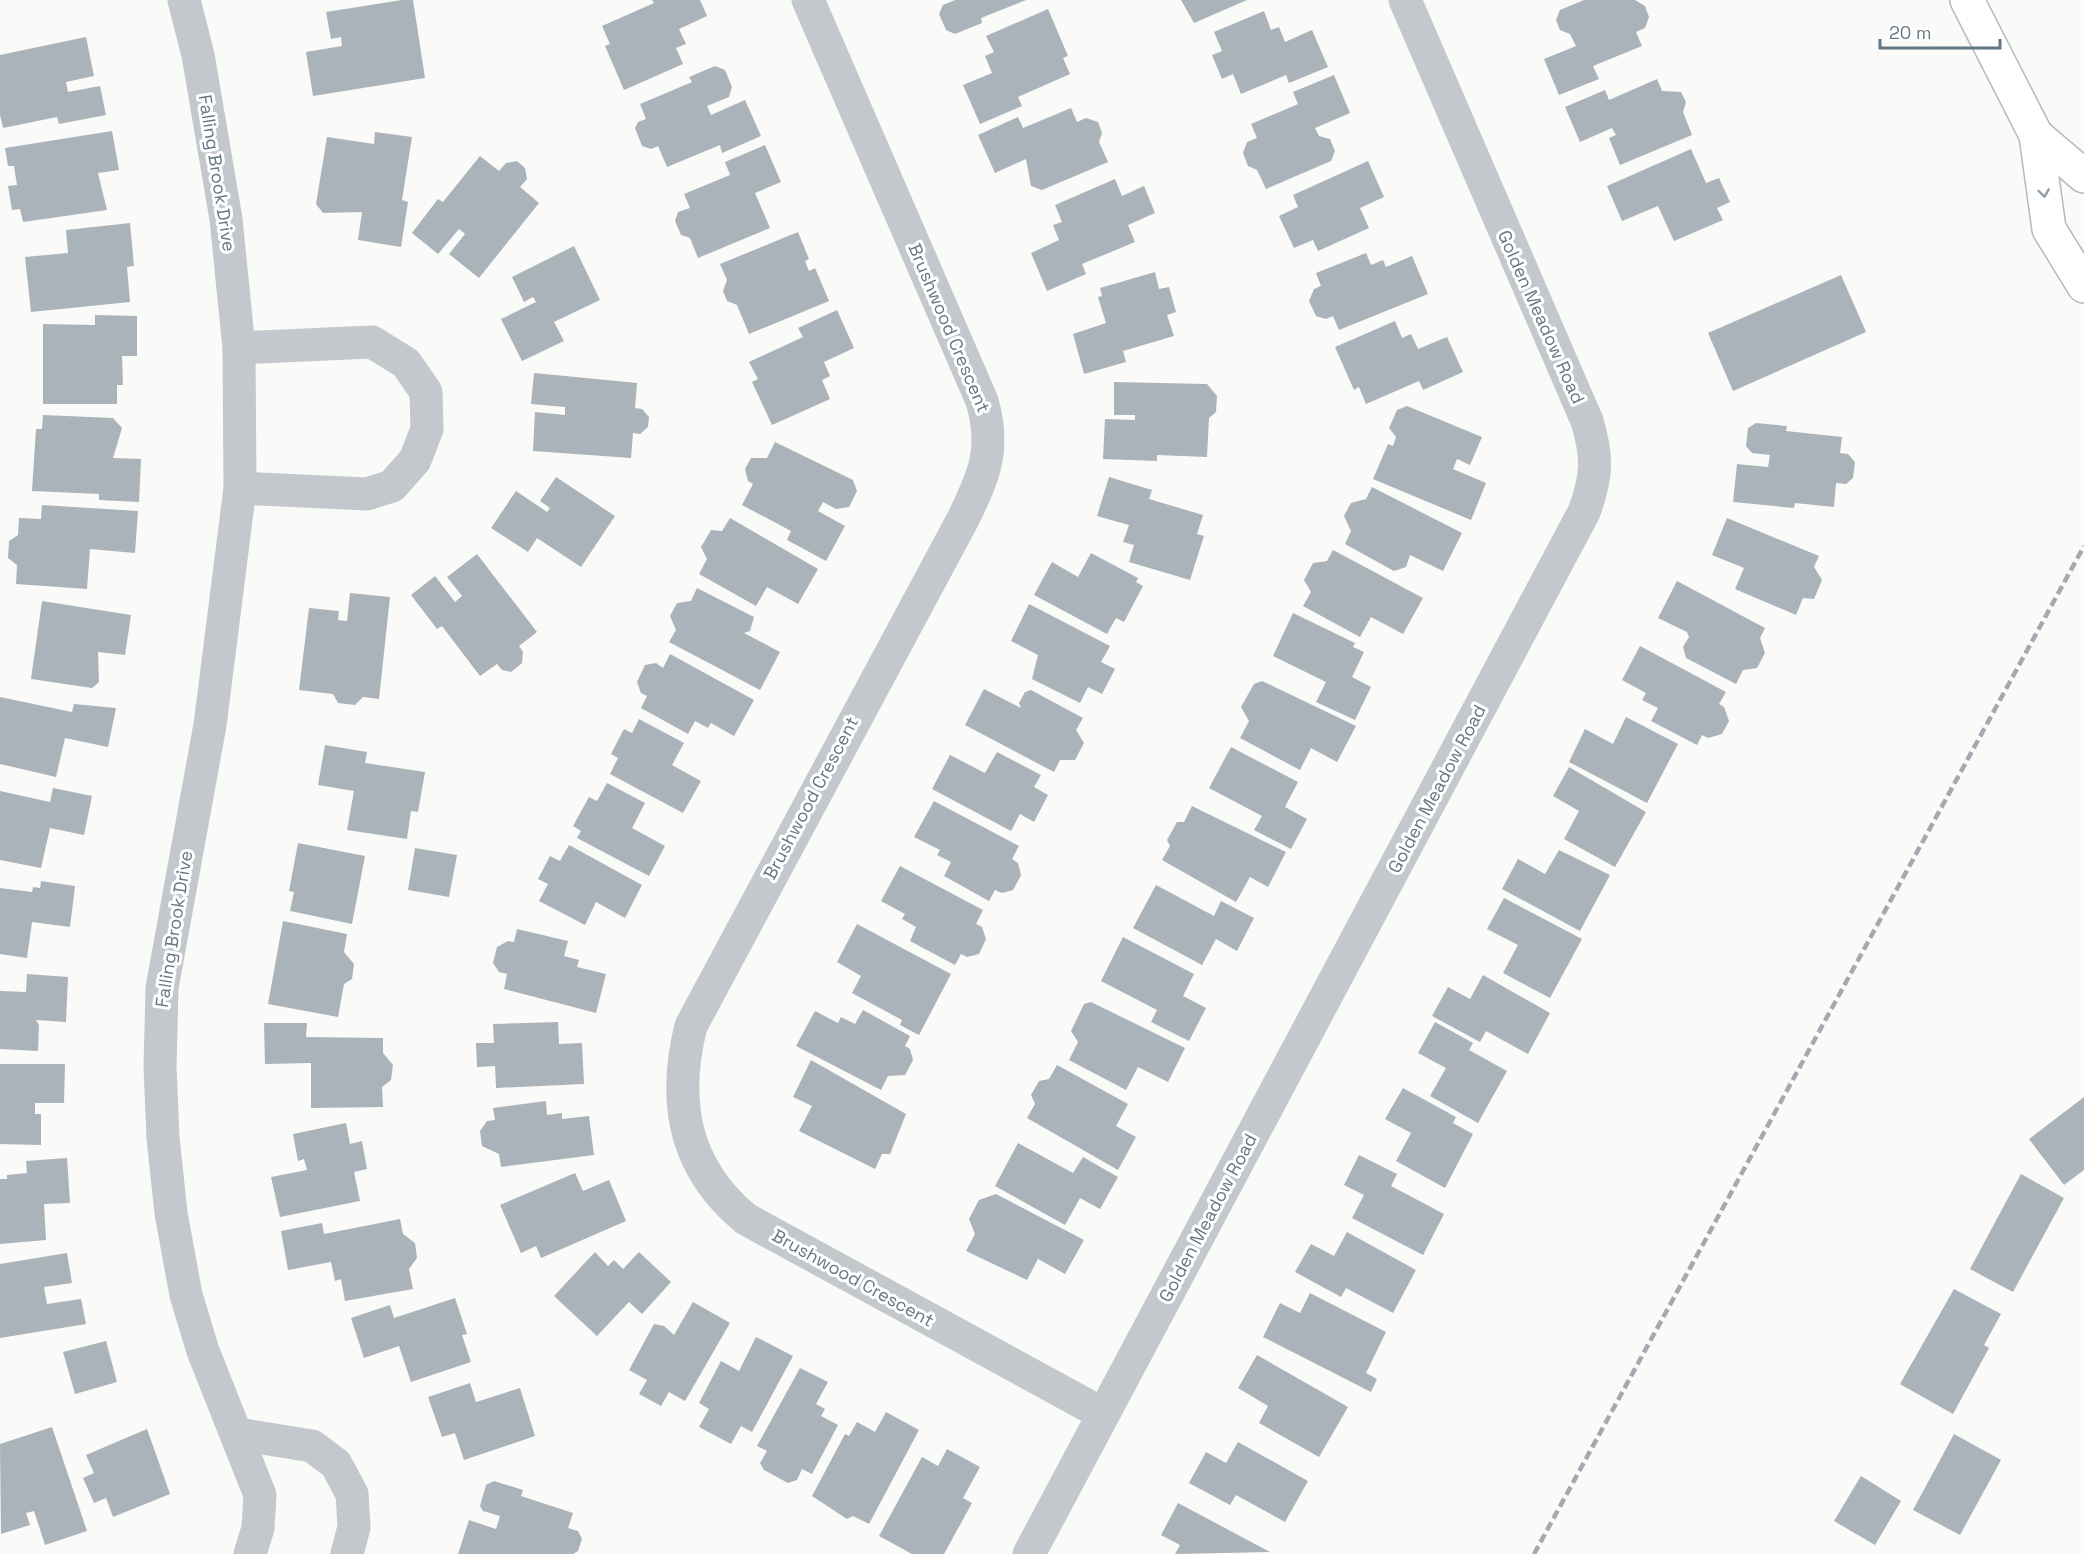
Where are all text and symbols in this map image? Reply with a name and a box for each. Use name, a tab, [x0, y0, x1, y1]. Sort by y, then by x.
scale bar	[1880, 12, 2000, 50]
text: 20 m	[1889, 21, 1932, 44]
street label: Falling Brook Drive	[194, 93, 241, 253]
one-way arrow	[2038, 188, 2050, 197]
street label: Golden Meadow Road	[1493, 227, 1590, 407]
street label: Brushwood Crescent	[903, 240, 996, 416]
street label: Golden Meadow Road	[1382, 701, 1491, 877]
street label: Brushwood Crescent	[758, 712, 863, 883]
street label: Falling Brook Drive	[150, 849, 197, 1009]
street label: Golden Meadow Road	[1153, 1130, 1262, 1306]
street label: Brushwood Crescent	[768, 1224, 938, 1332]

